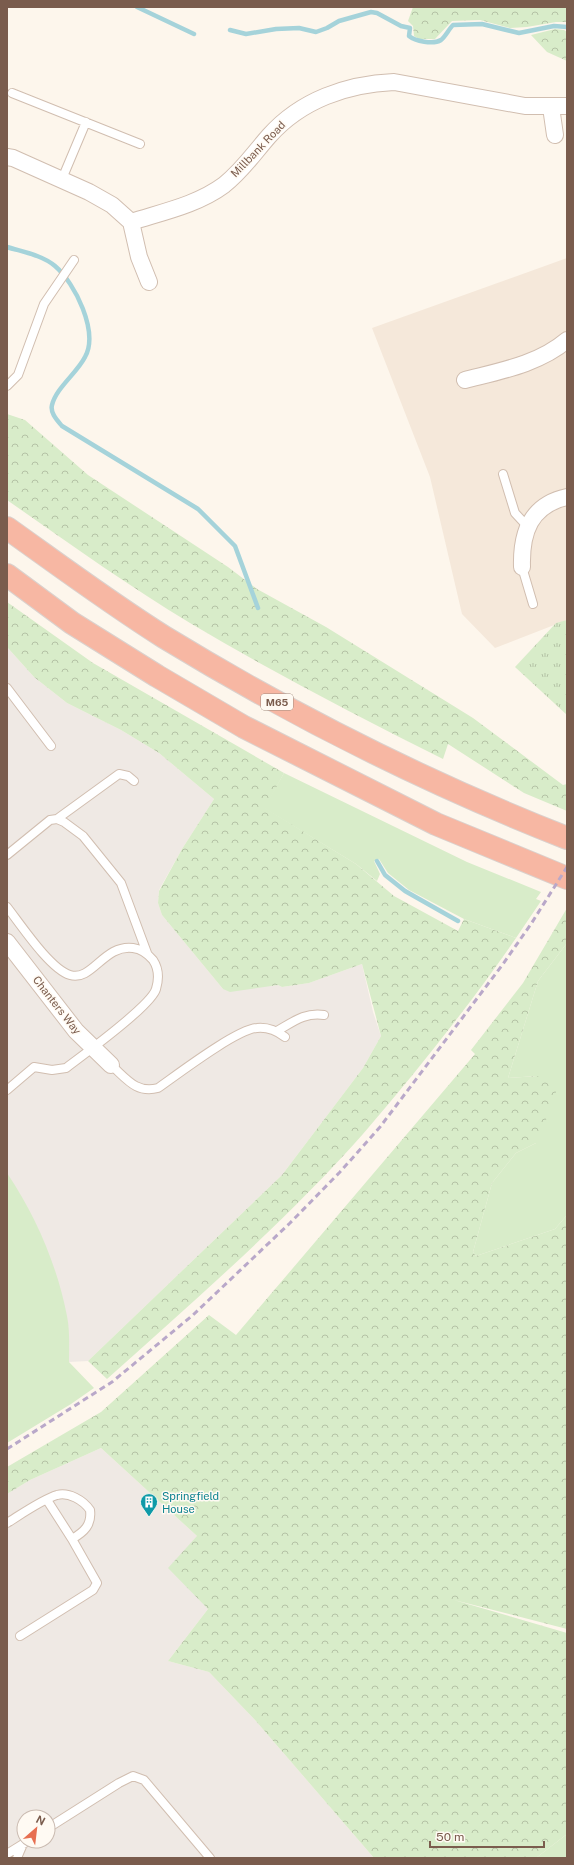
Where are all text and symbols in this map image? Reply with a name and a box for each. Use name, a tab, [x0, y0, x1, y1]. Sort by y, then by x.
street label: Millbank Road	[228, 119, 288, 179]
road number: M65	[261, 694, 293, 710]
street label: Chanters Way	[31, 974, 83, 1037]
place label: Springfield House	[162, 1490, 219, 1515]
building icon: Springfield House	[139, 1492, 159, 1517]
north arrow	[16, 1809, 56, 1849]
text: N	[34, 1813, 47, 1827]
scale bar	[430, 1823, 544, 1849]
text: 50 m	[436, 1830, 464, 1844]

